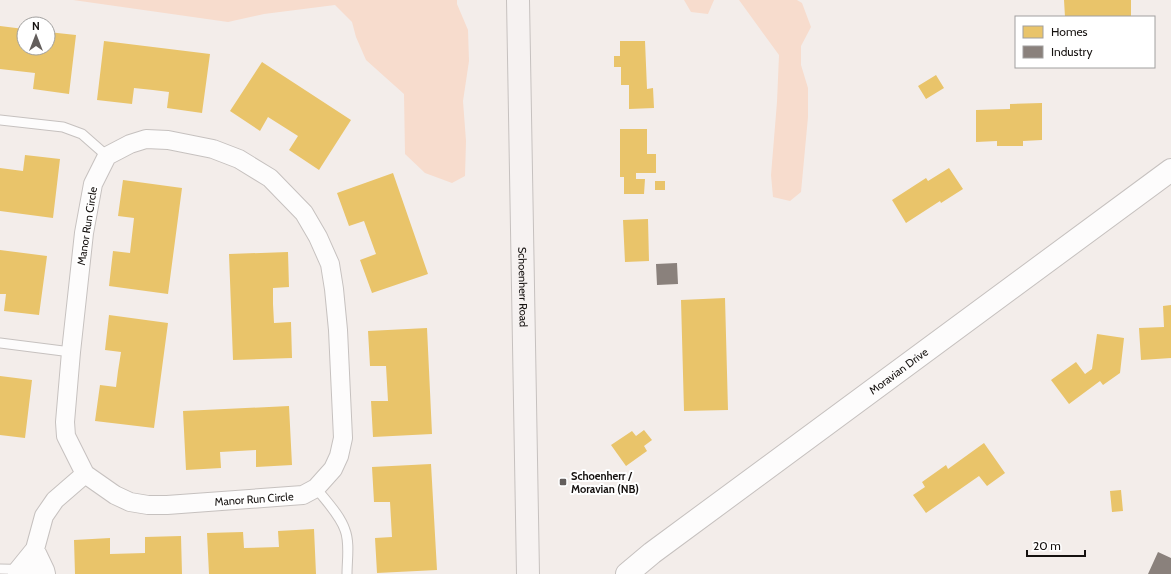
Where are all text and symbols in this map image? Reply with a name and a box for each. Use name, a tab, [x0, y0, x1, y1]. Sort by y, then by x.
north arrow	[16, 16, 56, 56]
legend	[1015, 16, 1155, 68]
text: N	[32, 19, 40, 33]
text: Homes	[1051, 24, 1088, 39]
text: Industry	[1051, 44, 1092, 59]
street label: Manor Run Circle	[74, 185, 100, 266]
street label: Schoenherr Road	[515, 247, 531, 327]
street label: Moravian Drive	[866, 345, 931, 397]
place label: Schoenherr / Moravian (NB)	[571, 469, 639, 496]
marker: Schoenherr / Moravian (NB)	[558, 477, 568, 487]
street label: Manor Run Circle	[214, 489, 294, 509]
scale bar	[1027, 532, 1085, 558]
text: 20 m	[1033, 538, 1061, 553]

